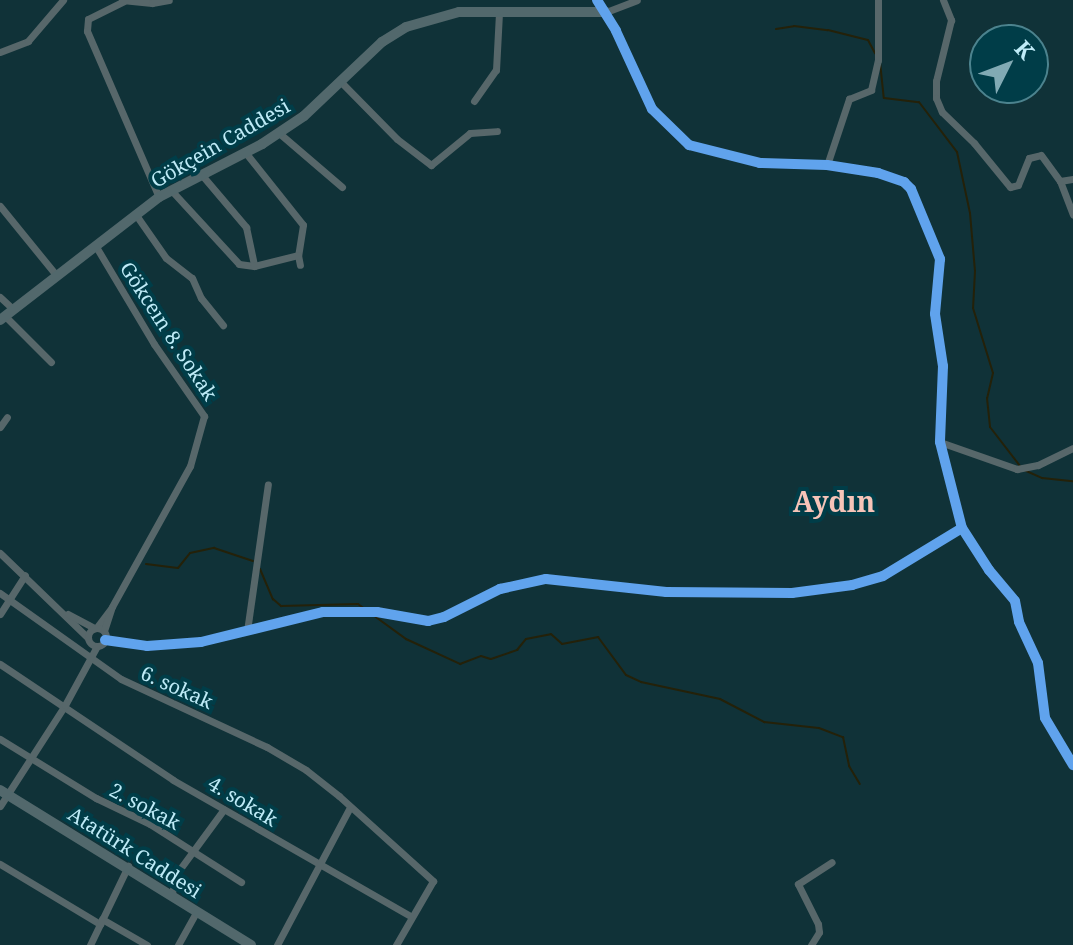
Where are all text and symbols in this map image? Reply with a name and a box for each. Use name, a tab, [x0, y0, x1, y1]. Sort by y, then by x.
north arrow	[969, 24, 1049, 104]
text: K	[1009, 33, 1042, 65]
street label: Gökçein Caddesi	[146, 94, 294, 192]
street label: Gökceın 8. Sokak	[115, 257, 223, 405]
district label: Aydın	[793, 484, 875, 518]
street label: 6. sokak	[137, 660, 217, 714]
street label: 4. sokak	[204, 771, 282, 831]
street label: 2. sokak	[106, 777, 184, 835]
street label: Atatürk Caddesi	[64, 801, 206, 903]

